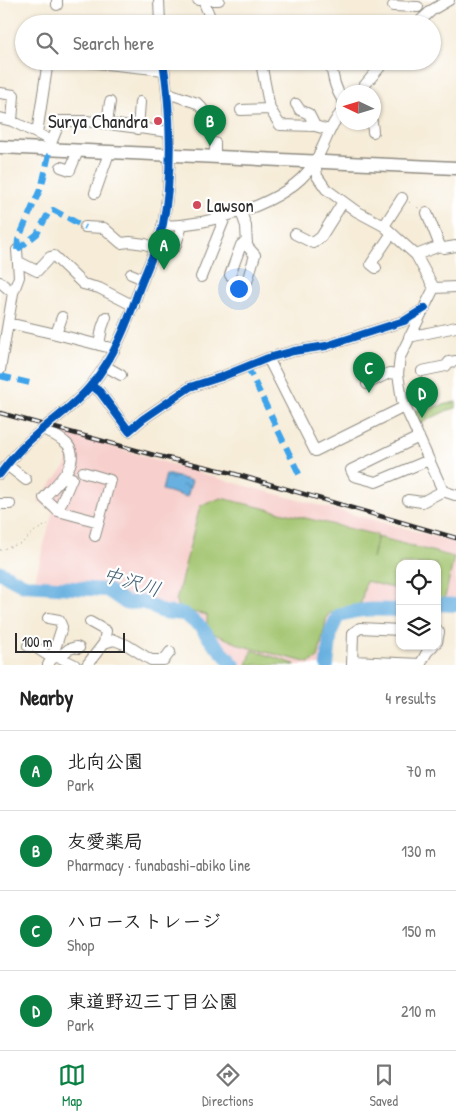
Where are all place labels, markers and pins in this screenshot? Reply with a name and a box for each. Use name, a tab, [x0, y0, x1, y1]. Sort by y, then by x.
pin: B	[194, 105, 226, 146]
place label: Surya Chandra	[48, 108, 149, 134]
marker: Surya Chandra	[152, 115, 164, 127]
place label: Lawson	[207, 192, 254, 218]
marker: Lawson	[191, 199, 203, 211]
pin: A	[148, 229, 180, 270]
pin: C	[353, 352, 385, 393]
pin: D	[406, 377, 438, 418]

